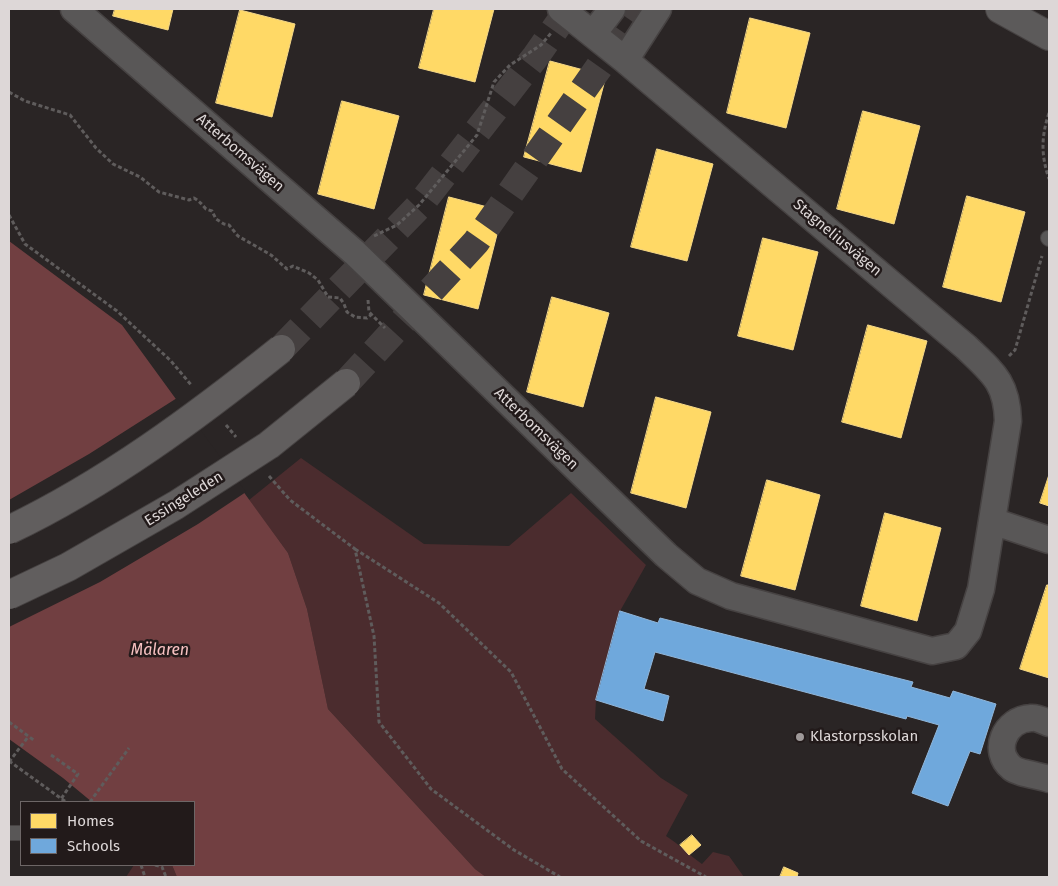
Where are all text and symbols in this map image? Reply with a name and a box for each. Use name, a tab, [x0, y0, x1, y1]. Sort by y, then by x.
street label: Atterbomsvägen	[193, 110, 287, 196]
street label: Stagneliusvägen	[789, 196, 885, 280]
street label: Atterbomsvägen	[490, 384, 582, 474]
street label: Essingeleden	[141, 468, 227, 530]
water label: Mälaren	[131, 641, 189, 661]
place label: Klastorpsskolan	[810, 728, 918, 746]
marker: Klastorpsskolan	[794, 731, 806, 743]
legend	[20, 801, 195, 866]
text: Homes	[67, 812, 114, 830]
text: Schools	[67, 837, 120, 855]

